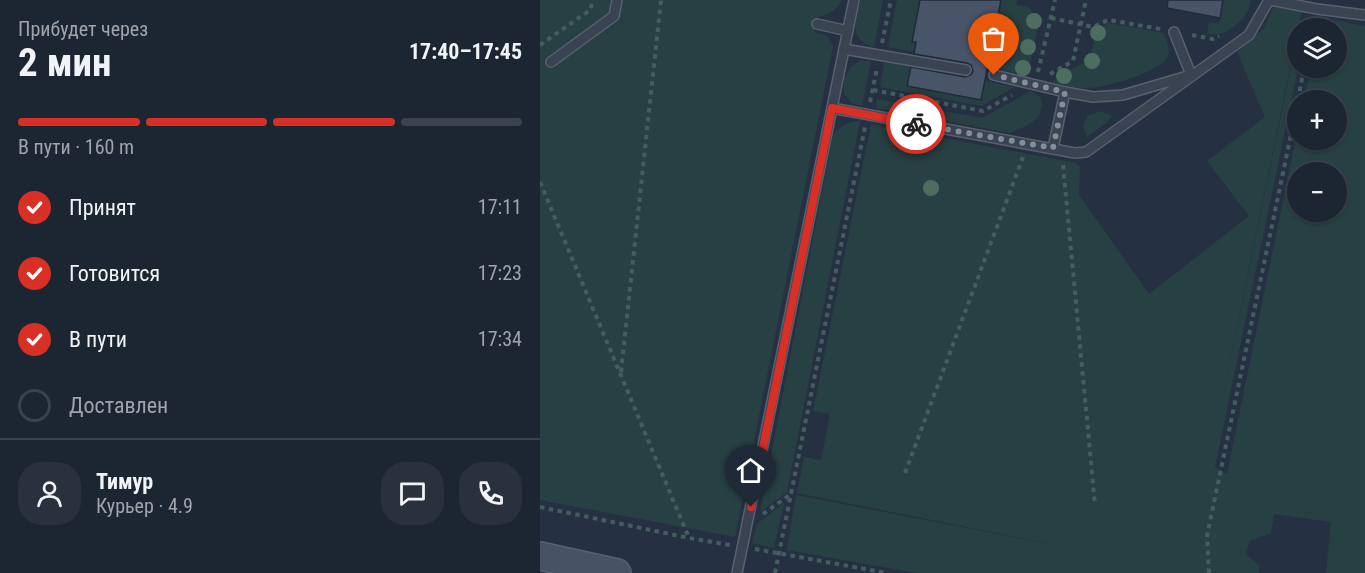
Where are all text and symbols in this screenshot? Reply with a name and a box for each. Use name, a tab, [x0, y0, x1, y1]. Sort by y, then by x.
pin	[968, 13, 1019, 75]
text: Прибудет через	[18, 17, 148, 41]
map controls	[1287, 18, 1347, 222]
button: layers	[1287, 18, 1347, 78]
icon: bag	[977, 22, 1010, 55]
text: 17:40–17:45	[409, 39, 522, 64]
text: 2 мин	[18, 40, 112, 86]
button: +	[1287, 90, 1347, 150]
courier	[886, 94, 946, 154]
icon: bike	[900, 108, 933, 141]
text: В пути · 160 m	[18, 135, 134, 159]
button: −	[1287, 162, 1347, 222]
icon: check	[18, 191, 51, 224]
text: Принят	[69, 195, 136, 220]
text: 17:11	[478, 195, 522, 219]
icon: check	[18, 257, 51, 290]
text: Готовится	[69, 261, 160, 286]
text: 17:23	[478, 261, 522, 285]
icon: check	[18, 323, 51, 356]
text: В пути	[69, 327, 127, 352]
text: 17:34	[478, 327, 522, 351]
text: Доставлен	[69, 393, 168, 418]
pin	[725, 445, 776, 507]
icon: home	[734, 454, 767, 487]
button: person	[18, 462, 81, 525]
button: chat	[381, 462, 444, 525]
button: phone	[459, 462, 522, 525]
text: Тимур	[96, 469, 153, 494]
text: Курьер · 4.9	[96, 494, 193, 518]

